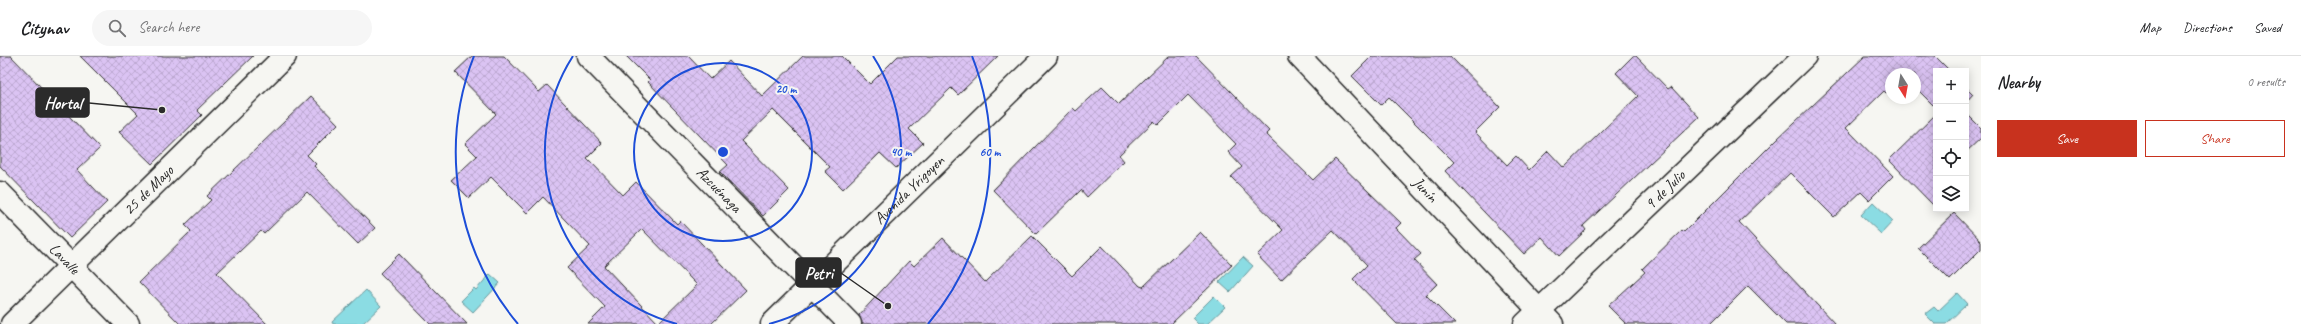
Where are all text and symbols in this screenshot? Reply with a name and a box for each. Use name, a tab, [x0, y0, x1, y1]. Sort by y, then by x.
search box	[92, 10, 372, 46]
text: Citynav	[20, 16, 68, 40]
icon: search	[106, 17, 128, 39]
text: Search here	[138, 18, 199, 37]
text: Map	[2140, 19, 2161, 36]
text: Directions	[2183, 19, 2232, 36]
text: Saved	[2254, 19, 2281, 36]
north arrow	[1885, 68, 1921, 104]
map controls	[1933, 68, 1969, 212]
button: +	[1933, 68, 1969, 104]
text: Nearby	[1997, 72, 2040, 93]
text: 0 results	[2247, 74, 2285, 90]
text: 20 m	[776, 81, 797, 97]
callout: Hortal	[36, 88, 89, 117]
text: Hortal	[44, 93, 85, 114]
button: −	[1933, 104, 1969, 140]
button: Save	[1997, 120, 2137, 157]
button: Share	[2145, 120, 2285, 157]
button: locate	[1933, 140, 1969, 176]
text: 40 m	[891, 144, 912, 160]
text: 60 m	[980, 144, 1002, 160]
centre of rings	[716, 145, 730, 159]
street label: Avenida Yrigoyen	[870, 150, 949, 229]
street label: 25 de Mayo	[119, 160, 179, 219]
street label: Azcuénaga	[692, 163, 747, 218]
street label: 9 de Julio	[1641, 165, 1691, 214]
street label: Junín	[1408, 172, 1443, 207]
button: layers	[1933, 176, 1969, 212]
street label: Lavalle	[45, 239, 85, 280]
callout: Petri	[796, 258, 841, 287]
text: Petri	[805, 263, 836, 284]

